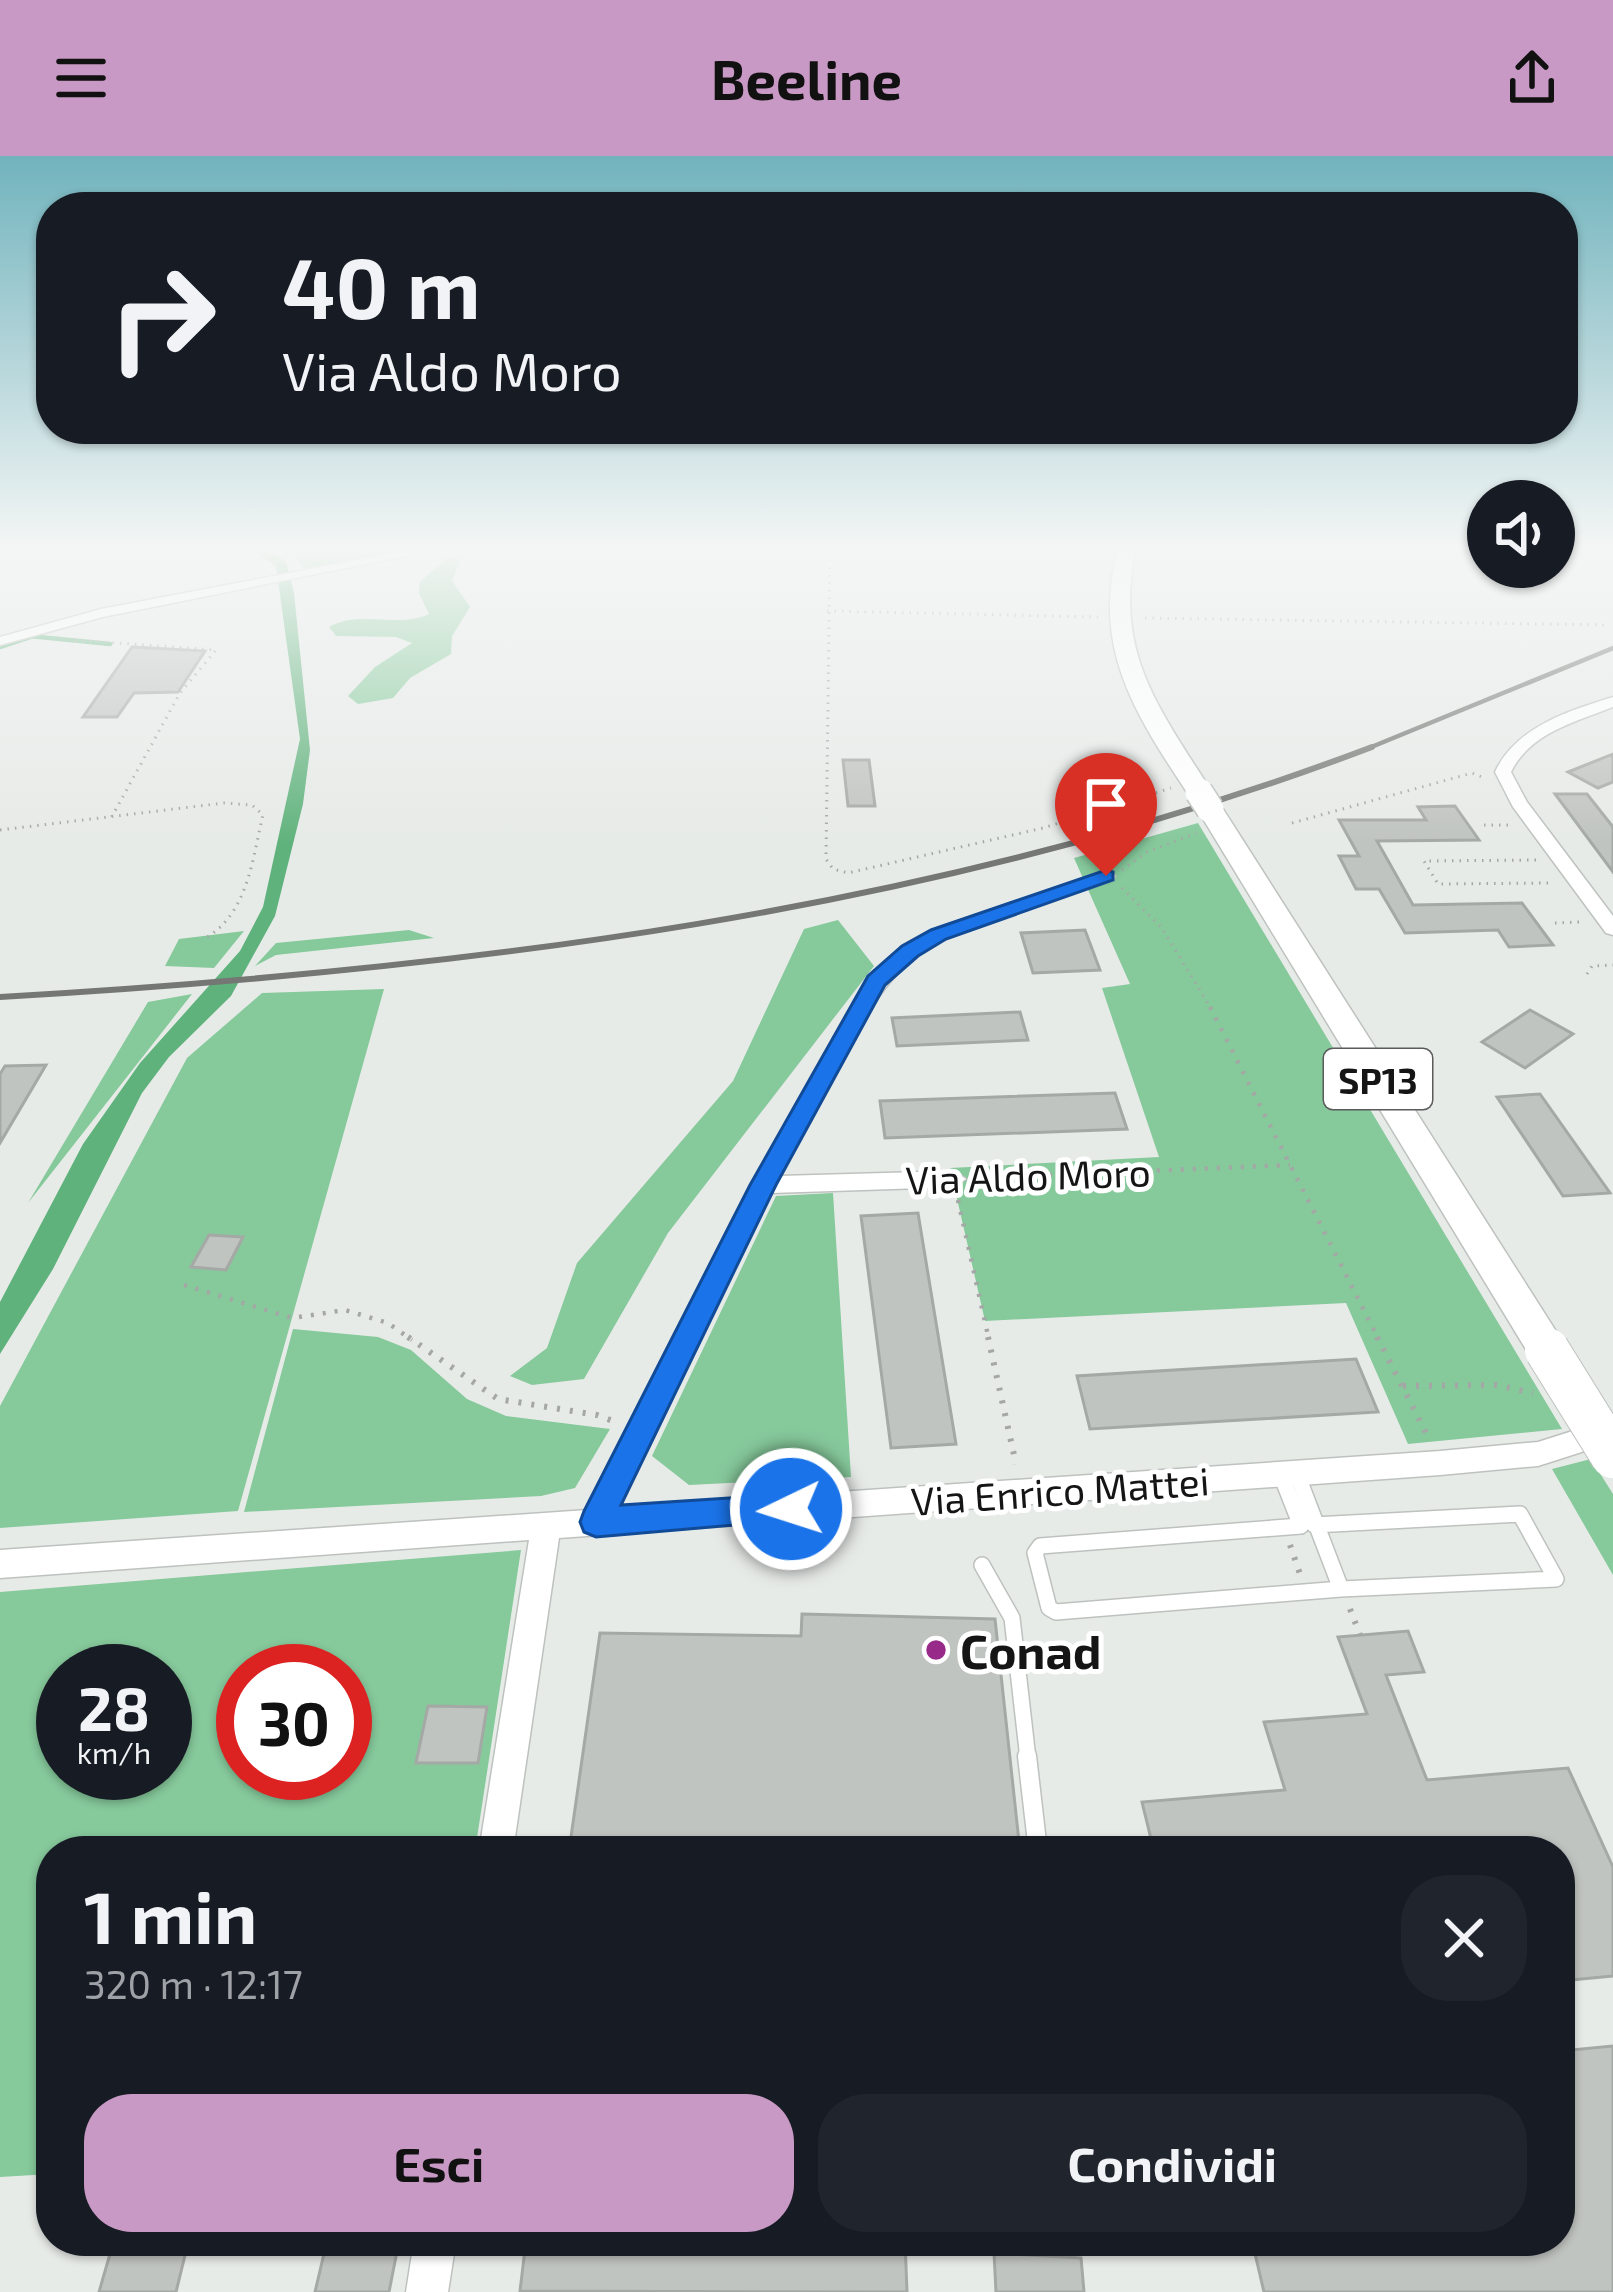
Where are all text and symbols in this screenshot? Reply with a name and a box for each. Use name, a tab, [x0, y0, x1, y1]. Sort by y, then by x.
icon: menu	[48, 45, 114, 111]
icon: share	[1499, 45, 1565, 111]
text: Beeline	[711, 46, 902, 111]
text: 40 m	[282, 235, 481, 336]
icon: right	[84, 240, 240, 396]
text: Via Aldo Moro	[282, 337, 622, 402]
map controls	[1467, 480, 1575, 588]
button: sound	[1467, 480, 1575, 588]
pin	[1055, 753, 1157, 876]
icon: arrive	[1073, 771, 1139, 837]
road number: SP13	[1324, 1049, 1432, 1109]
street label: Via Aldo Moro	[905, 1147, 1151, 1203]
position arrow	[728, 1446, 854, 1572]
street label: Via Enrico Mattei	[909, 1456, 1211, 1524]
place label: Conad	[960, 1621, 1101, 1679]
marker: Conad	[923, 1637, 949, 1663]
speed limit sign: 30	[216, 1644, 372, 1800]
text: 28	[78, 1671, 150, 1743]
text: km/h	[77, 1734, 151, 1770]
text: 1 min	[84, 1872, 257, 1958]
button: close	[1401, 1875, 1527, 2001]
text: 320 m · 12:17	[84, 1960, 303, 2007]
button: Esci	[84, 2094, 794, 2232]
button: Condividi	[818, 2094, 1527, 2232]

